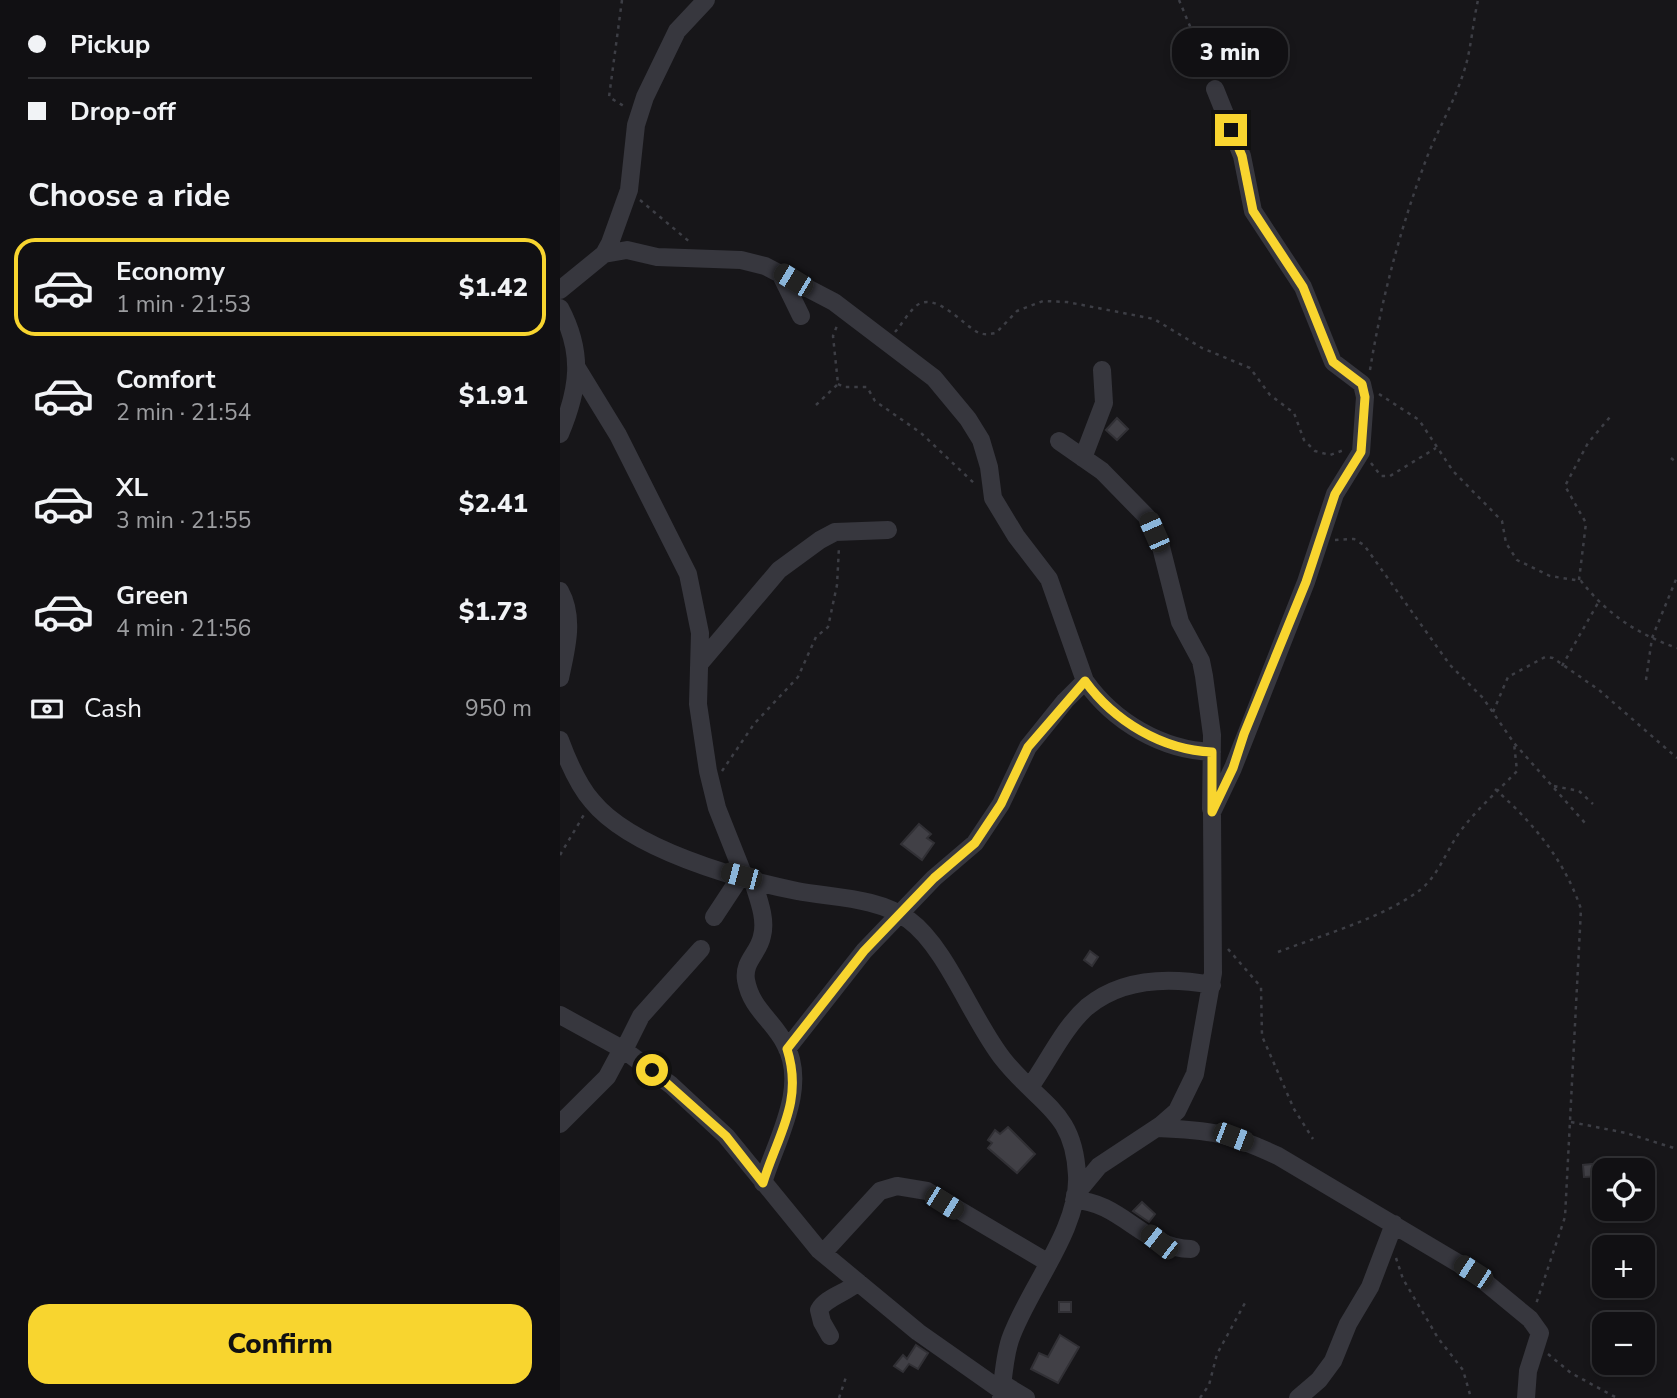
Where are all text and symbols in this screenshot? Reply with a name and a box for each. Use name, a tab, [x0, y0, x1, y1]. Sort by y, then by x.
text: Pickup	[70, 27, 150, 62]
callout: 3 min	[1173, 29, 1289, 78]
text: 3 min	[1200, 37, 1260, 68]
text: Drop-off	[70, 94, 176, 129]
route end	[1215, 114, 1247, 146]
text: Choose a ride	[28, 174, 230, 217]
text: Economy	[116, 254, 225, 289]
icon: car	[32, 256, 95, 319]
car	[770, 260, 817, 300]
text: $1.42	[459, 270, 528, 305]
text: 1 min · 21:53	[116, 289, 251, 320]
text: Comfort	[116, 362, 216, 397]
icon: car	[32, 364, 95, 427]
text: $1.91	[459, 378, 528, 413]
text: 2 min · 21:54	[116, 397, 251, 428]
text: XL	[116, 470, 148, 505]
icon: car	[32, 472, 95, 535]
text: $2.41	[459, 486, 528, 521]
text: 3 min · 21:55	[116, 505, 251, 536]
car	[1136, 509, 1173, 555]
text: Green	[116, 578, 189, 613]
icon: car	[32, 580, 95, 643]
text: $1.73	[459, 594, 528, 629]
text: 4 min · 21:56	[116, 613, 251, 644]
icon: cash	[28, 690, 66, 728]
text: Cash	[84, 691, 142, 726]
text: 950 m	[465, 693, 532, 724]
car	[718, 860, 765, 892]
route start	[636, 1054, 668, 1086]
car	[1210, 1120, 1257, 1154]
map controls	[1592, 1158, 1655, 1375]
button: locate	[1592, 1158, 1655, 1221]
car	[921, 1183, 968, 1223]
car	[1136, 1221, 1183, 1263]
button: +	[1592, 1235, 1655, 1298]
car	[1450, 1252, 1497, 1292]
button: Confirm	[28, 1304, 532, 1384]
button: −	[1592, 1312, 1655, 1375]

